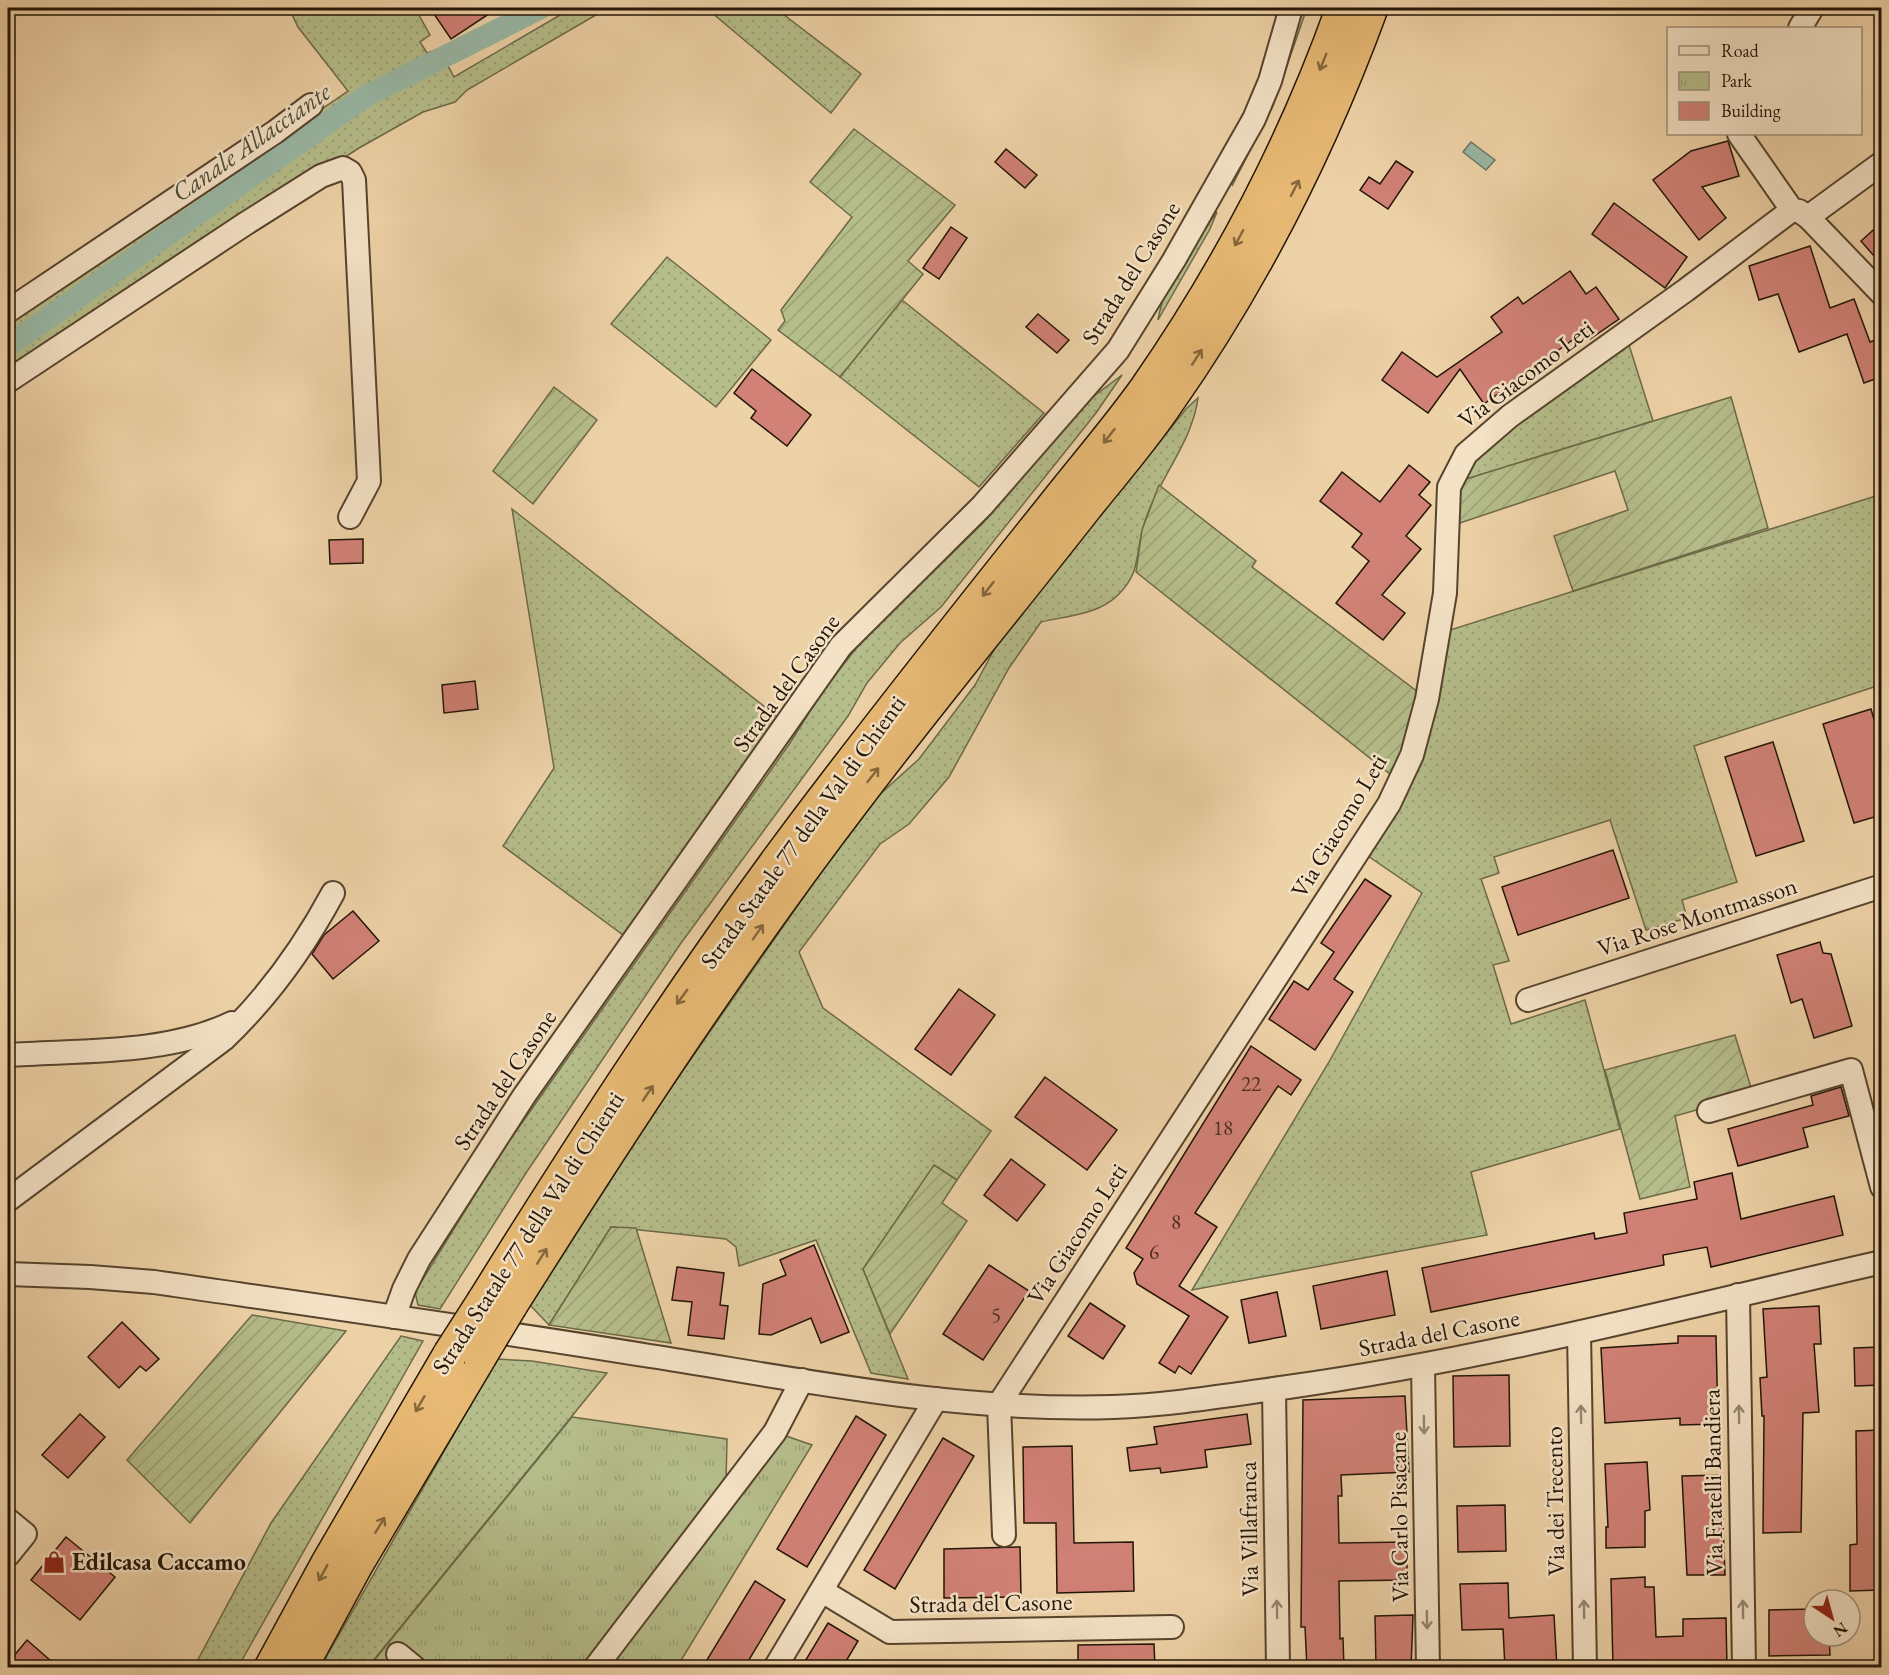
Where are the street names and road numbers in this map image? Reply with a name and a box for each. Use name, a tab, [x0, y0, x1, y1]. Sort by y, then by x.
street label: Strada del Casone	[1074, 195, 1187, 350]
street label: Via Giacomo Leti	[1452, 312, 1600, 435]
street label: Strada del Casone	[725, 608, 846, 758]
street label: Strada Statale 77 della Val di Chienti	[693, 689, 912, 975]
street label: Via Giacomo Leti	[1284, 748, 1394, 903]
street label: Via Rose Montmasson	[1593, 869, 1801, 963]
street label: Strada del Casone	[446, 1003, 563, 1156]
street label: Strada Statale 77 della Val di Chienti	[425, 1085, 631, 1380]
street label: Via Giacomo Leti	[1019, 1157, 1134, 1310]
street label: Strada del Casone	[1356, 1302, 1522, 1363]
street label: Via Fratelli Bandiera	[1695, 1388, 1730, 1575]
street label: Via dei Trecento	[1538, 1426, 1571, 1576]
street label: Via Carlo Pisacane	[1382, 1432, 1415, 1602]
street label: Via Villafranca	[1232, 1461, 1265, 1597]
street label: Strada del Casone	[909, 1586, 1073, 1619]

